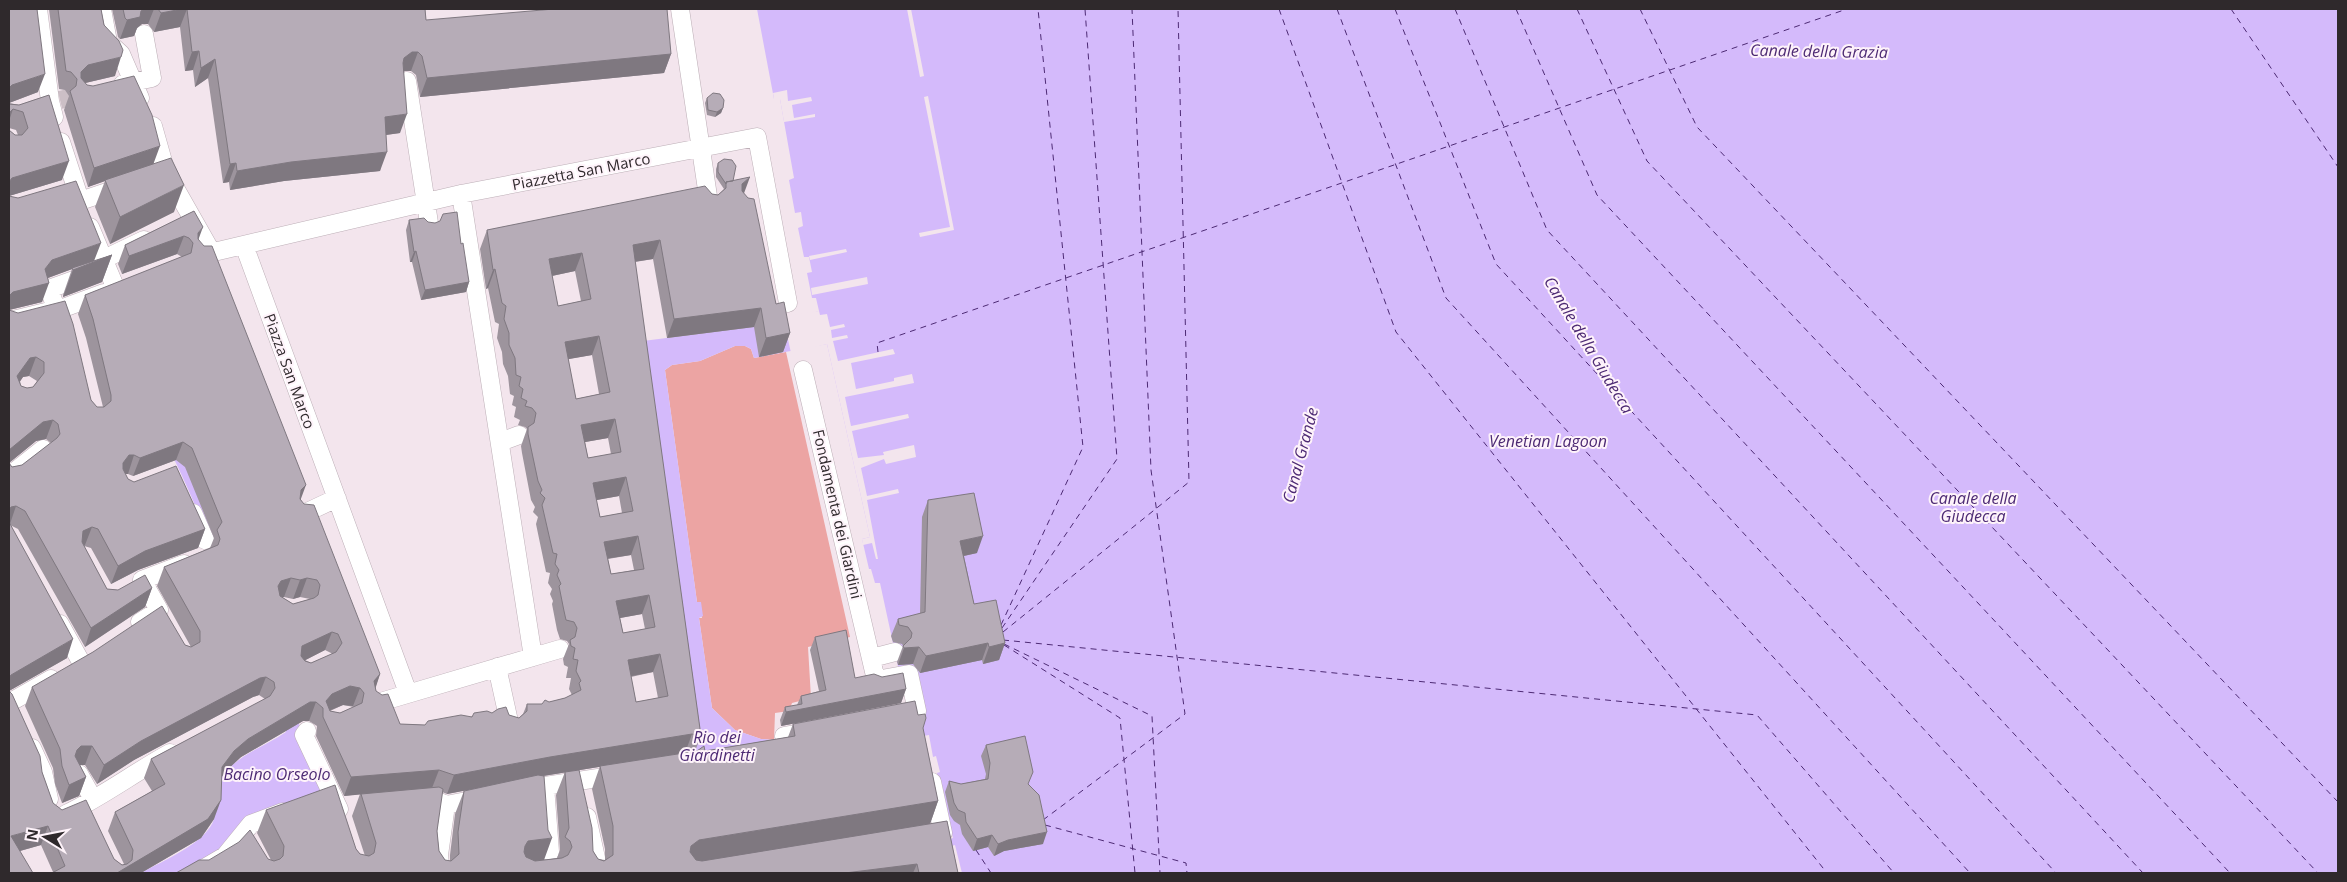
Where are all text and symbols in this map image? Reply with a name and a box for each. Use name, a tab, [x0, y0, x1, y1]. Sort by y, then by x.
water label: Canale della Grazia	[1750, 39, 1888, 63]
street label: Piazzetta San Marco	[510, 148, 652, 194]
water label: Canale della Giudecca	[1539, 272, 1639, 418]
street label: Piazza San Marco	[260, 311, 320, 431]
water label: Canal Grande	[1277, 405, 1323, 505]
street label: Fondamenta dei Giardini	[809, 427, 867, 601]
water label: Venetian Lagoon	[1489, 430, 1607, 452]
water label: Canale della Giudecca	[1929, 487, 2017, 527]
water label: Rio dei Giardinetti	[679, 726, 756, 766]
water label: Bacino Orseolo	[223, 763, 331, 785]
north arrow	[20, 812, 70, 862]
text: N	[21, 827, 42, 842]

